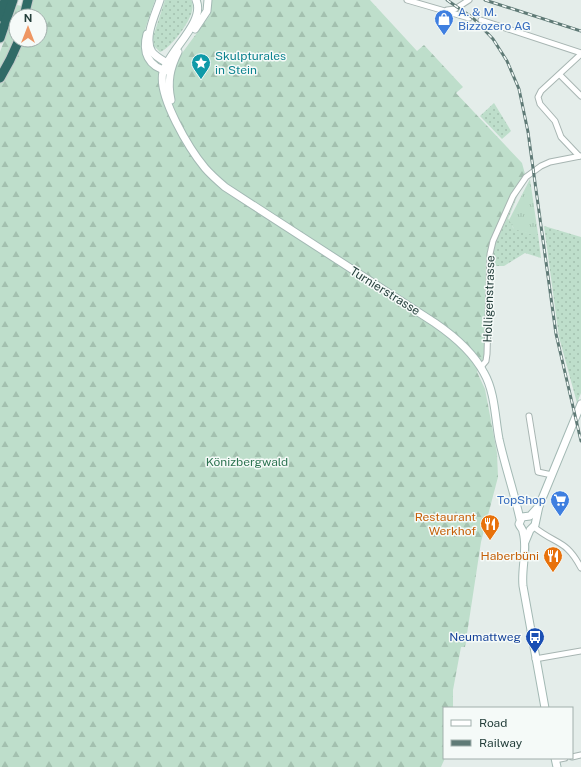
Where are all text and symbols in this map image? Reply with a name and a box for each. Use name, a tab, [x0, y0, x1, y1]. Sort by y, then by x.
place label: A. & M. Bizzozero AG	[458, 5, 531, 33]
north arrow	[8, 8, 48, 48]
shop icon: A. & M. Bizzozero AG	[433, 8, 455, 36]
text: N	[24, 12, 32, 24]
place label: Skulpturales in Stein	[215, 49, 286, 77]
place icon: Skulpturales in Stein	[190, 52, 212, 80]
street label: Holligenstrasse	[480, 255, 498, 343]
street label: Turnierstrasse	[347, 264, 423, 318]
park label: Könizbergwald	[206, 455, 288, 469]
supermarket icon: TopShop	[549, 489, 571, 517]
place label: TopShop	[497, 493, 546, 507]
place label: Restaurant Werkhof	[415, 510, 476, 538]
restaurant icon: Restaurant Werkhof	[479, 513, 501, 541]
restaurant icon: Haberbüni	[542, 545, 564, 573]
place label: Haberbüni	[480, 549, 539, 563]
bus stop icon: Neumattweg	[524, 626, 546, 654]
place label: Neumattweg	[449, 630, 521, 644]
legend	[443, 707, 573, 759]
text: Road	[479, 716, 507, 730]
text: Railway	[479, 736, 523, 750]

